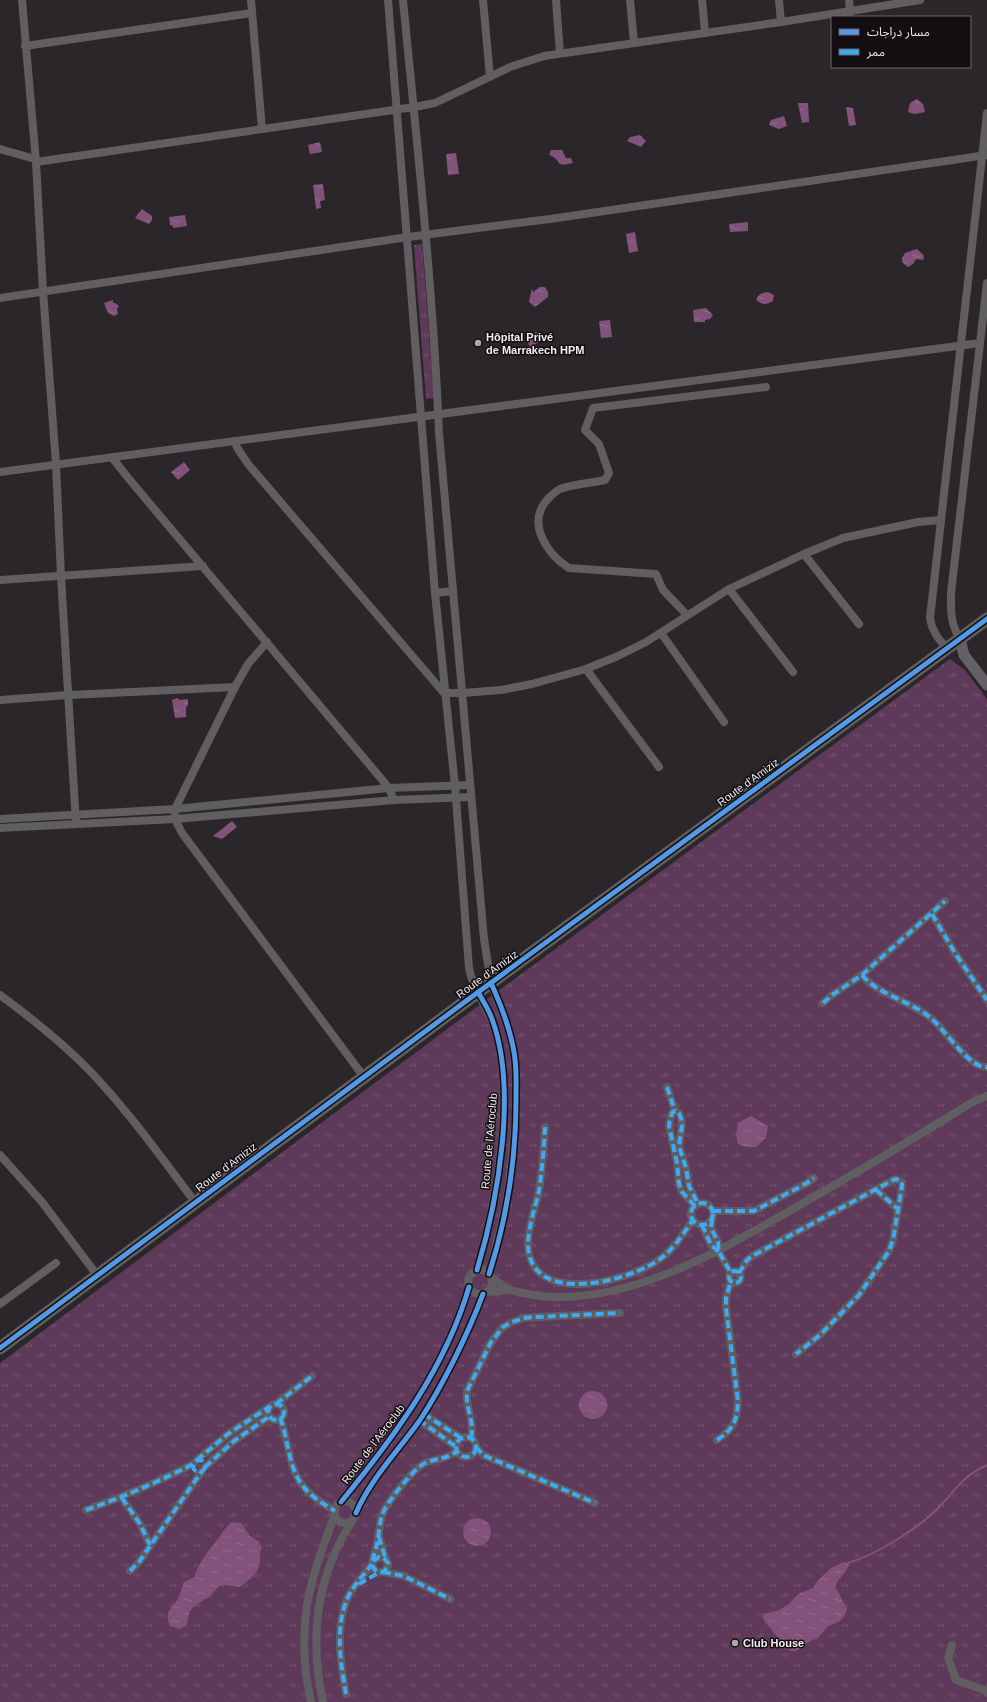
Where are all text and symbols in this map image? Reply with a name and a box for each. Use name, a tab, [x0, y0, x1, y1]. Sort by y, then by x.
legend	[831, 16, 971, 68]
text: مسار دراجات	[867, 25, 930, 39]
text: ممر	[866, 45, 885, 59]
place label: Hôpital Privé de Marrakech HPM	[486, 331, 584, 356]
marker: Hôpital Privé de Marrakech HPM	[473, 338, 483, 348]
street label: Route d'Amiziz	[715, 756, 781, 808]
street label: Route d'Amiziz	[454, 948, 520, 1000]
street label: Route de l’Aéroclub	[479, 1093, 499, 1189]
street label: Route d'Amiziz	[193, 1140, 259, 1194]
street label: Route de l’Aéroclub	[339, 1402, 407, 1486]
place label: Club House	[743, 1637, 804, 1649]
marker: Club House	[730, 1638, 740, 1648]

